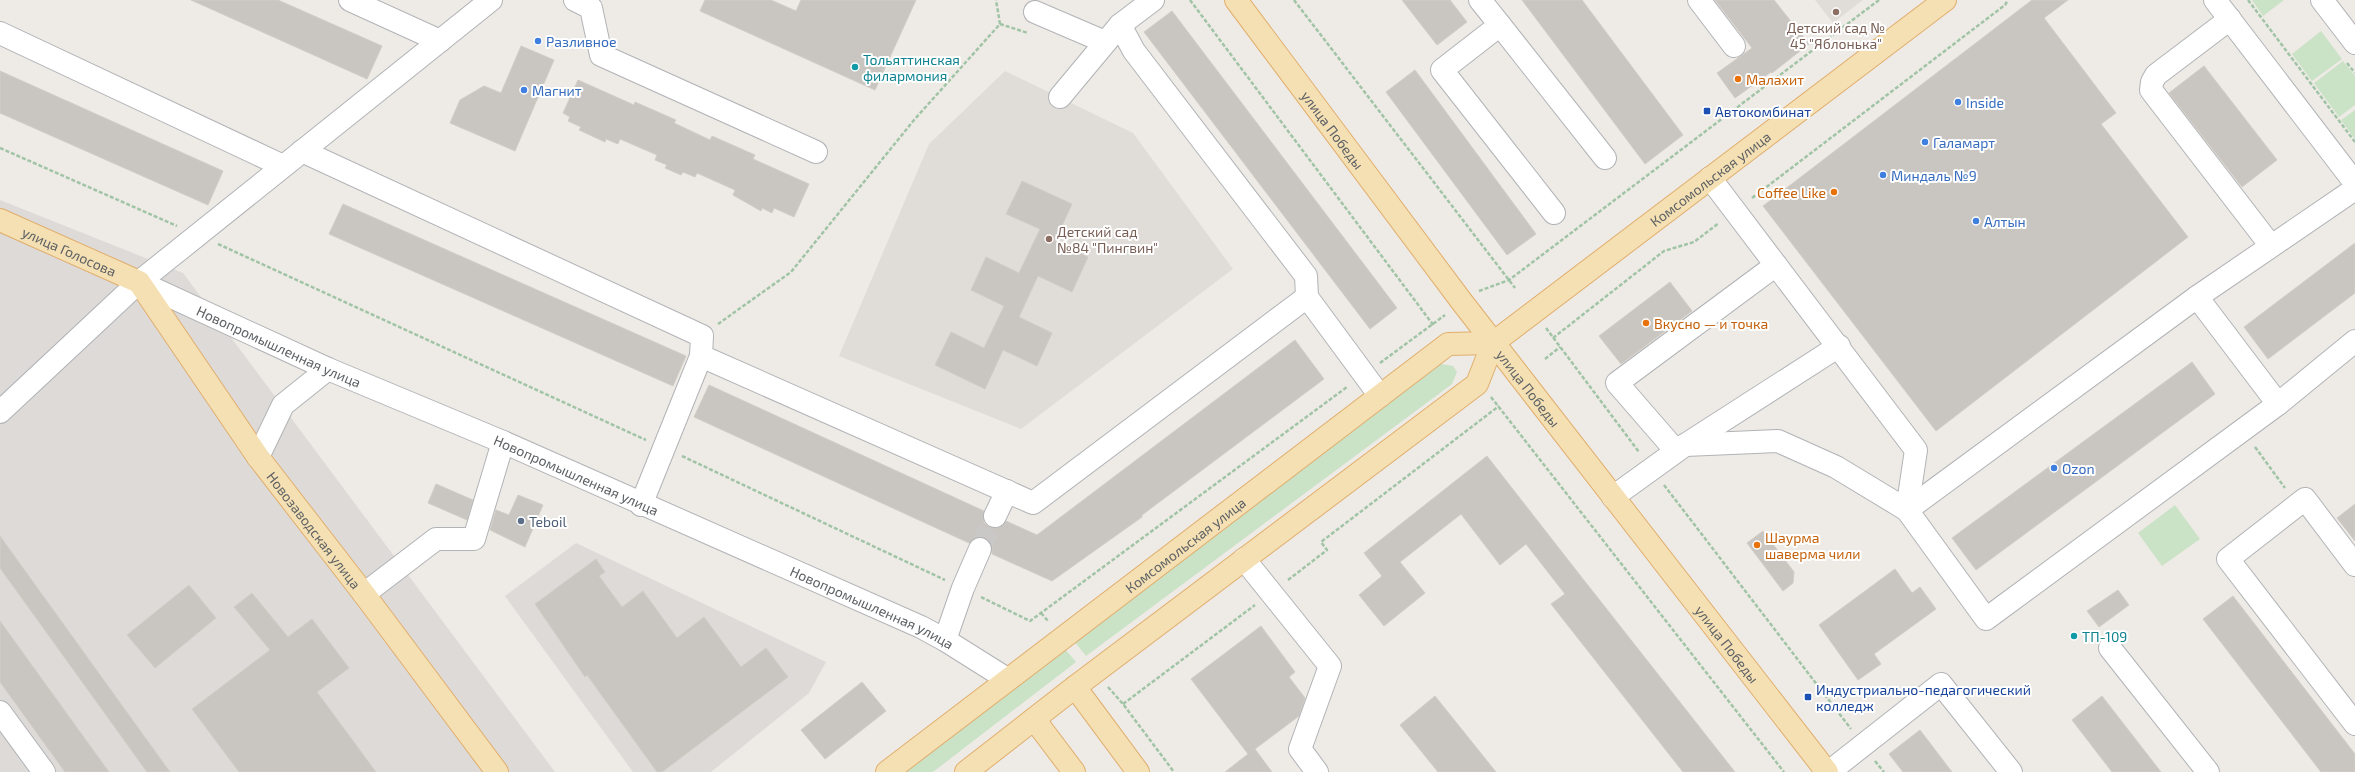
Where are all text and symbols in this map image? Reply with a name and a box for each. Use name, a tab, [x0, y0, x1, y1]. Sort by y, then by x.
marker: Детский сад № 45 "Яблонька"	[1831, 7, 1841, 17]
place label: Детский сад № 45 "Яблонька"	[1787, 19, 1885, 52]
place label: Разливное	[546, 33, 616, 50]
marker: Разливное	[533, 36, 543, 46]
place label: Тольяттинская филармония	[863, 51, 960, 84]
marker: Тольяттинская филармония	[850, 62, 860, 72]
place label: Малахит	[1746, 71, 1804, 88]
marker: Малахит	[1733, 74, 1743, 84]
place label: Магнит	[532, 82, 582, 99]
marker: Магнит	[519, 85, 529, 95]
street label: улица Победы	[1298, 87, 1368, 172]
place label: Inside	[1966, 94, 2004, 111]
marker: Inside	[1953, 97, 1963, 107]
place label: Автокомбинат	[1715, 103, 1811, 120]
marker: Автокомбинат	[1702, 106, 1712, 116]
street label: Комсомольская улица	[1646, 127, 1774, 230]
place label: Галамарт	[1933, 134, 1995, 151]
marker: Галамарт	[1920, 137, 1930, 147]
place label: Миндаль №9	[1891, 167, 1977, 184]
marker: Миндаль №9	[1878, 170, 1888, 180]
place label: Coffee Like	[1757, 184, 1826, 201]
marker: Coffee Like	[1829, 187, 1839, 197]
place label: Алтын	[1984, 213, 2026, 230]
marker: Алтын	[1971, 216, 1981, 226]
street label: улица Голосова	[20, 223, 119, 279]
place label: Детский сад №84 "Пингвин"	[1057, 223, 1158, 256]
marker: Детский сад №84 "Пингвин"	[1044, 234, 1054, 244]
street label: Новопромышленная улица	[194, 301, 364, 390]
place label: Вкусно — и точка	[1654, 315, 1768, 332]
marker: Вкусно — и точка	[1641, 318, 1651, 328]
street label: улица Победы	[1493, 346, 1564, 430]
street label: Новопромышленная улица	[491, 431, 662, 518]
place label: Ozon	[2062, 460, 2095, 477]
marker: Ozon	[2049, 463, 2059, 473]
street label: Новозаводская улица	[264, 468, 365, 592]
street label: Комсомольская улица	[1122, 493, 1249, 596]
place label: Teboil	[529, 513, 567, 530]
marker: Teboil	[516, 516, 526, 526]
place label: Шаурма шаверма чили	[1765, 529, 1861, 562]
marker: Шаурма шаверма чили	[1752, 540, 1762, 550]
street label: Новопромышленная улица	[788, 562, 957, 652]
street label: улица Победы	[1692, 602, 1763, 686]
place label: ТП-109	[2082, 628, 2127, 645]
marker: ТП-109	[2069, 631, 2079, 641]
place label: Индустриально-педагогический колледж	[1816, 681, 2031, 714]
marker: Индустриально-педагогический колледж	[1803, 692, 1813, 702]

